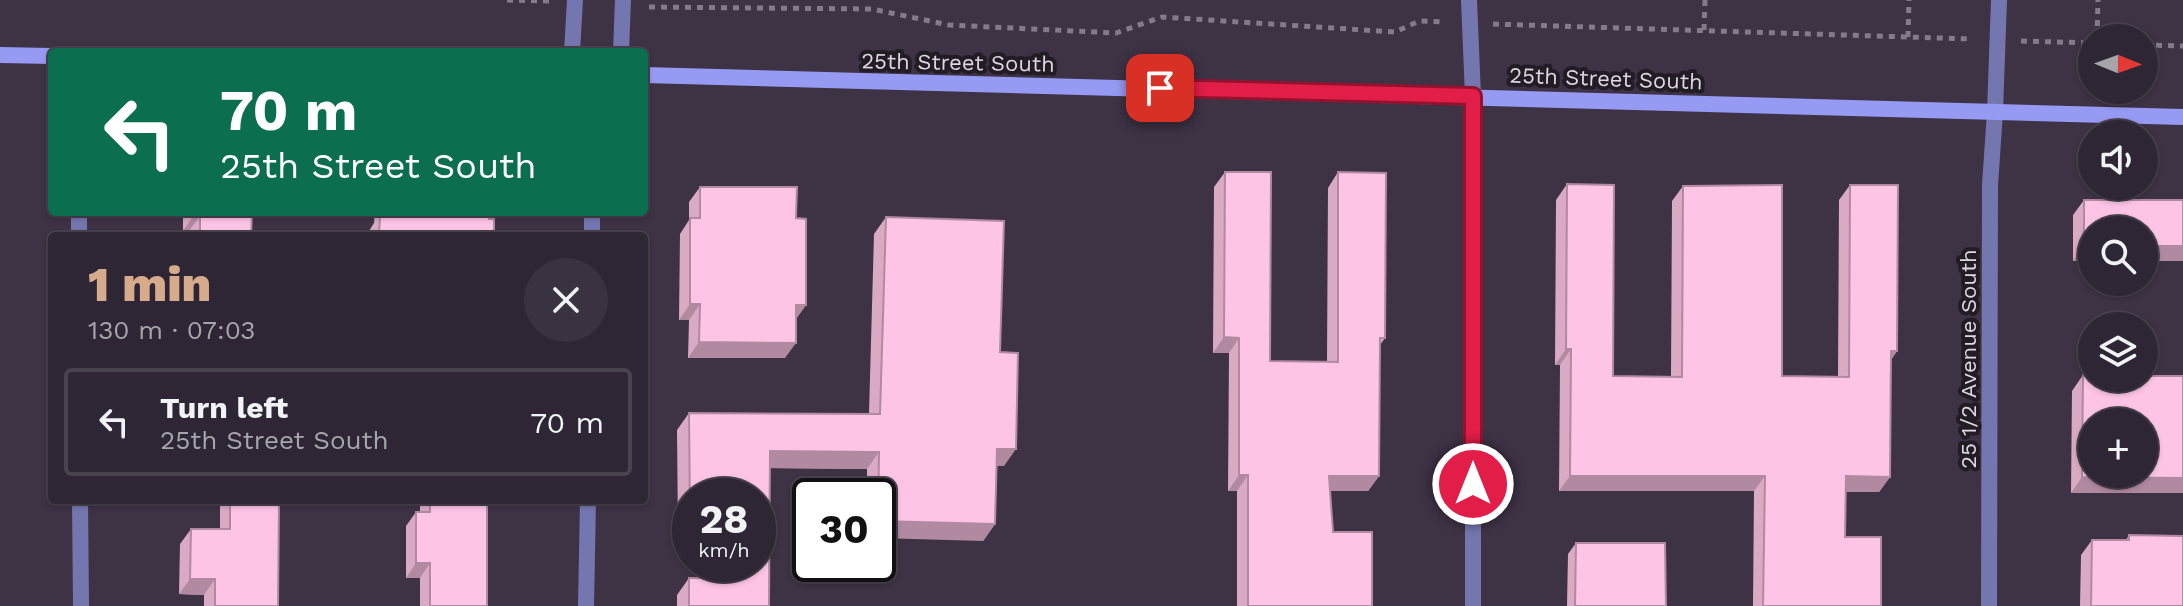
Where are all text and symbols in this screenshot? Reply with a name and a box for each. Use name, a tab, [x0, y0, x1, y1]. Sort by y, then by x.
north arrow	[2078, 24, 2158, 104]
map controls	[2078, 24, 2158, 488]
street label: 25th Street South	[861, 48, 1055, 77]
pin	[1126, 54, 1194, 122]
street label: 25th Street South	[1509, 63, 1703, 94]
icon: arrive	[1138, 66, 1182, 110]
text: 70 m	[220, 78, 357, 144]
icon: left	[88, 80, 192, 184]
button: sound	[2078, 120, 2158, 200]
text: 25th Street South	[220, 145, 536, 187]
button: search	[2078, 216, 2158, 296]
street label: 25 1/2 Avenue South	[1956, 249, 1981, 469]
text: 1 min	[88, 256, 211, 313]
button: close	[524, 258, 608, 342]
button: layers	[2078, 312, 2158, 392]
text: 130 m · 07:03	[88, 315, 255, 345]
text: Turn left	[160, 390, 288, 425]
icon: left	[92, 400, 136, 444]
text: 70 m	[530, 405, 604, 440]
button: +	[2078, 408, 2158, 488]
text: 25th Street South	[160, 425, 389, 455]
position arrow	[1431, 442, 1515, 526]
speed limit sign: 30	[792, 478, 896, 582]
text: 28	[700, 496, 748, 543]
text: km/h	[698, 538, 750, 562]

